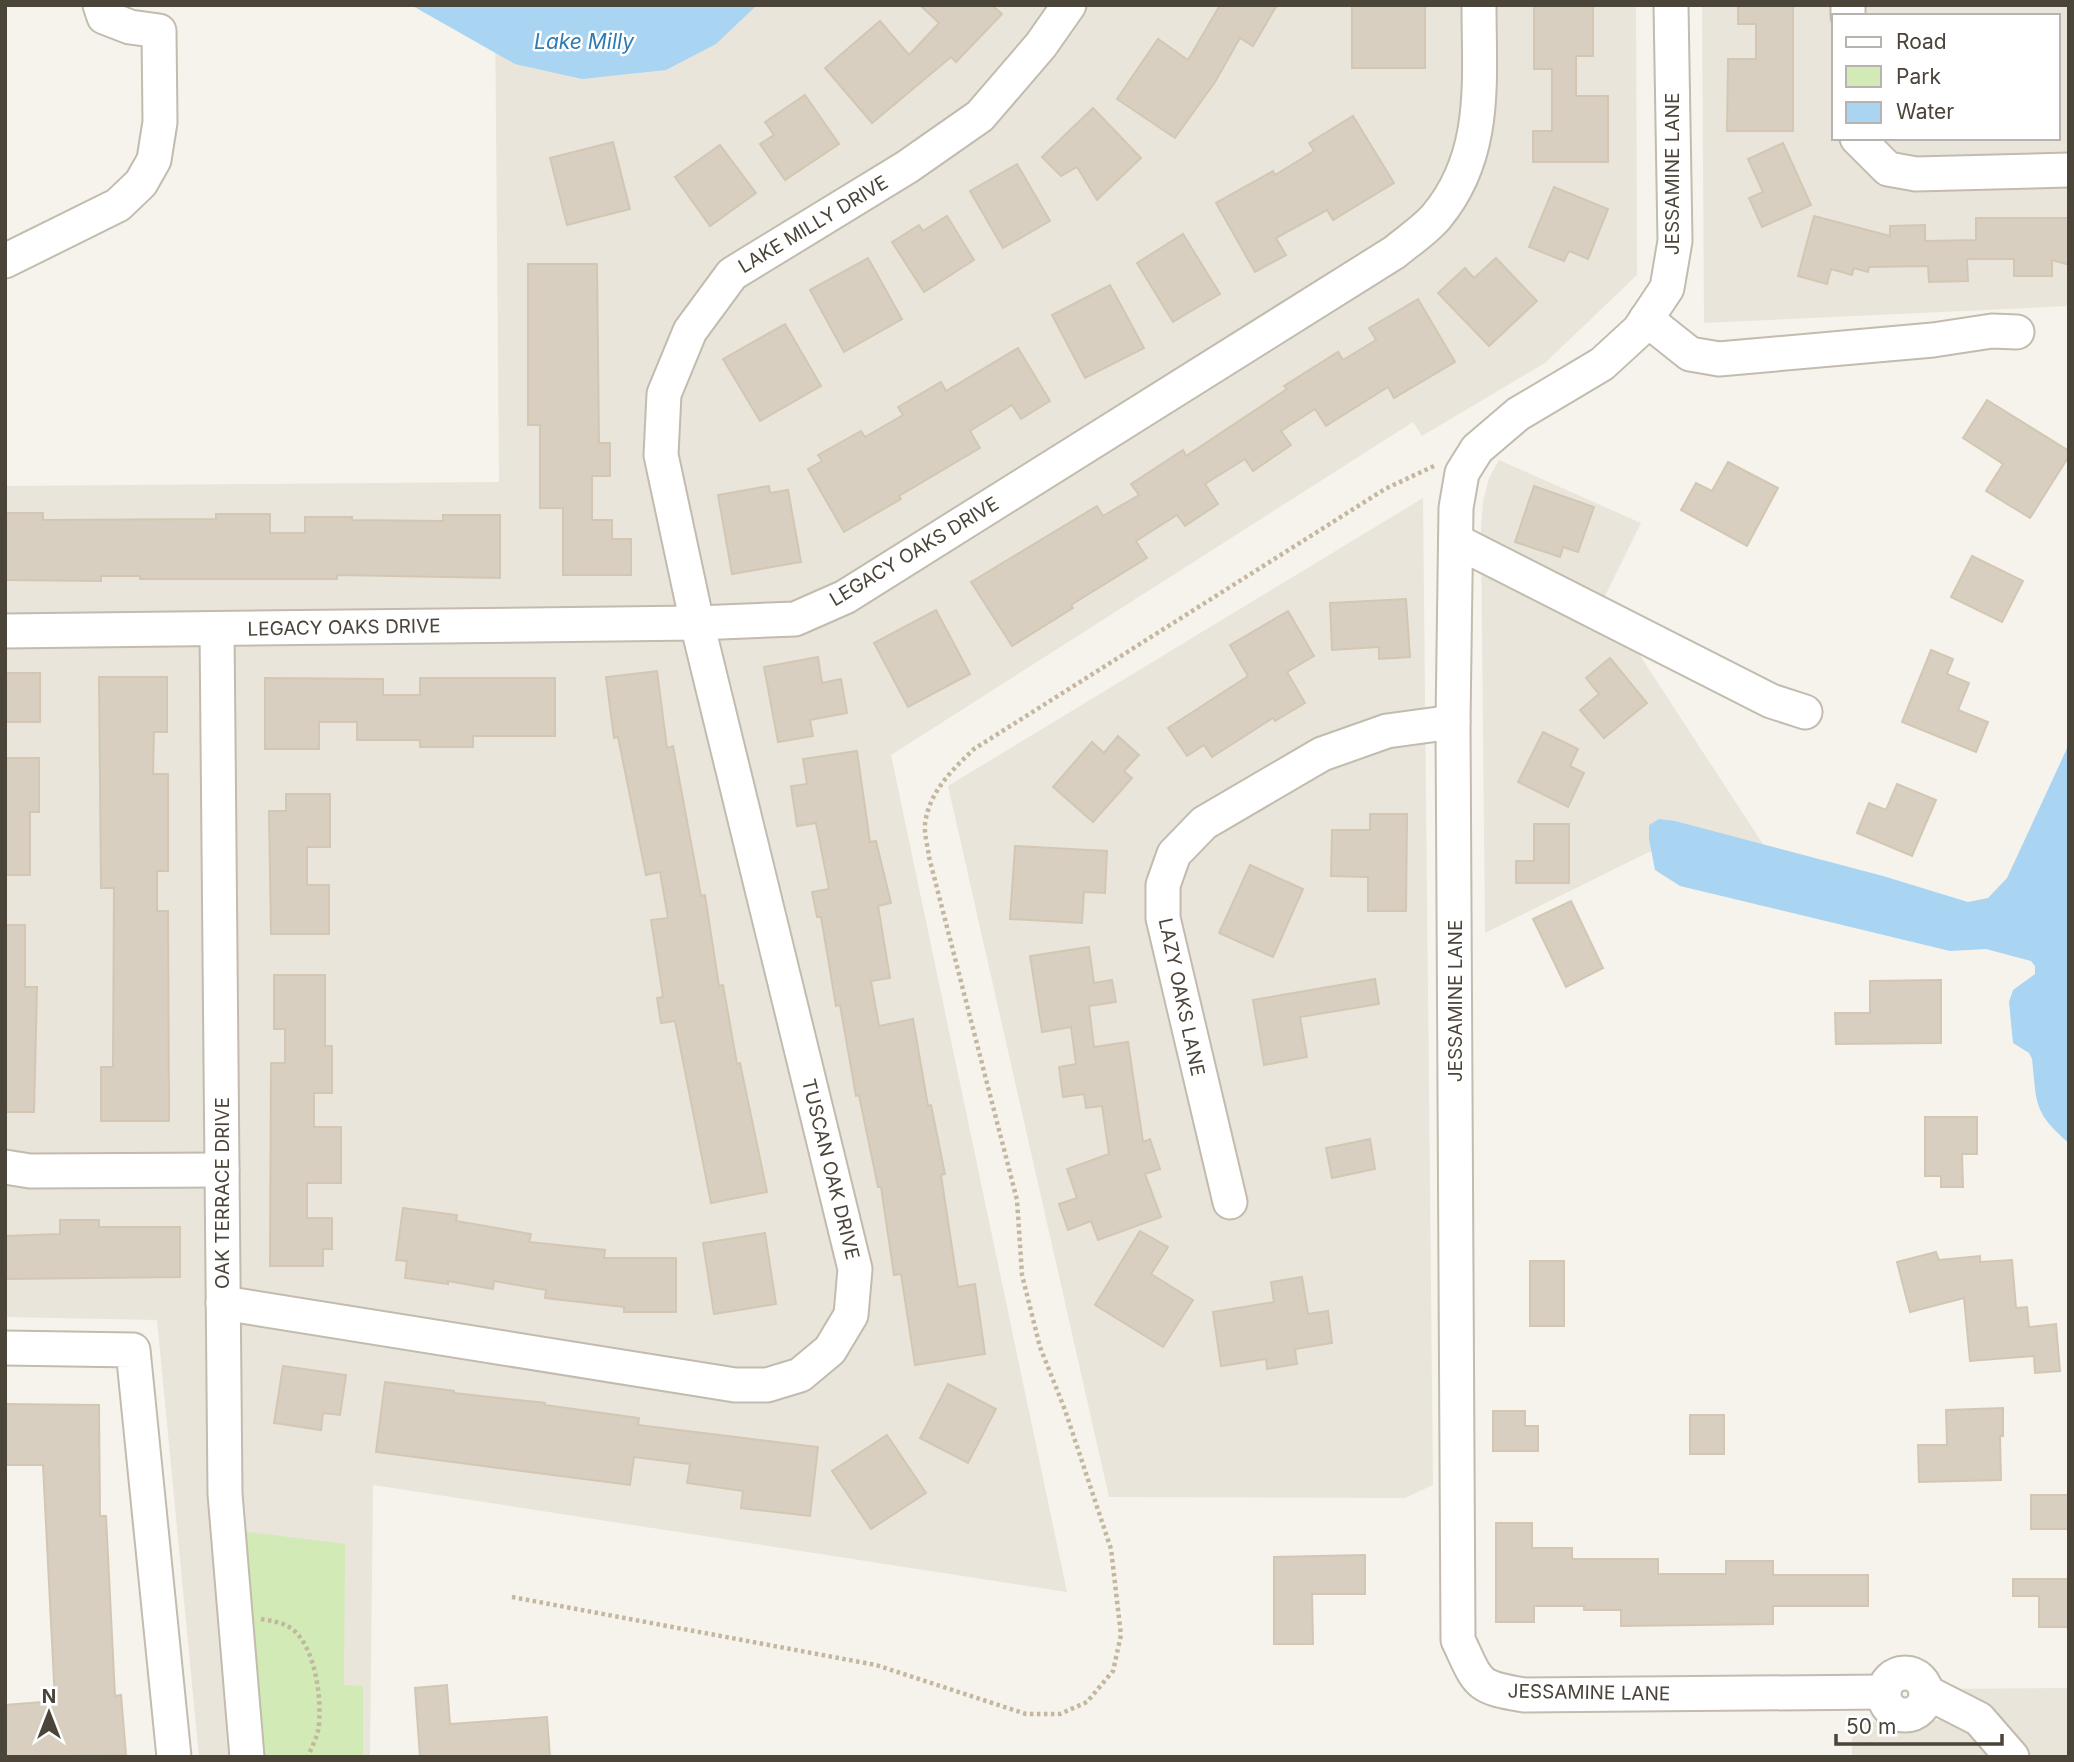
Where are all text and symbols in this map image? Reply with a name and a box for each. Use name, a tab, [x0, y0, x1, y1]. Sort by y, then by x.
legend	[1832, 14, 2060, 140]
water label: Lake Milly	[534, 29, 635, 54]
text: Road	[1896, 29, 1947, 54]
text: Park	[1896, 64, 1941, 89]
street label: JESSAMINE LANE	[1661, 93, 1684, 255]
text: Water	[1896, 99, 1954, 124]
street label: LAKE MILLY DRIVE	[734, 171, 892, 278]
street label: LEGACY OAKS DRIVE	[826, 492, 1003, 611]
street label: LEGACY OAKS DRIVE	[247, 614, 441, 641]
street label: LAZY OAKS LANE	[1154, 916, 1209, 1078]
street label: JESSAMINE LANE	[1444, 920, 1467, 1082]
street label: TUSCAN OAK DRIVE	[797, 1076, 864, 1262]
street label: OAK TERRACE DRIVE	[211, 1097, 234, 1289]
north arrow	[14, 1678, 84, 1748]
street label: JESSAMINE LANE	[1507, 1680, 1671, 1705]
text: N	[42, 1685, 56, 1708]
scale bar	[1836, 1702, 2002, 1746]
text: 50 m	[1846, 1714, 1896, 1739]

